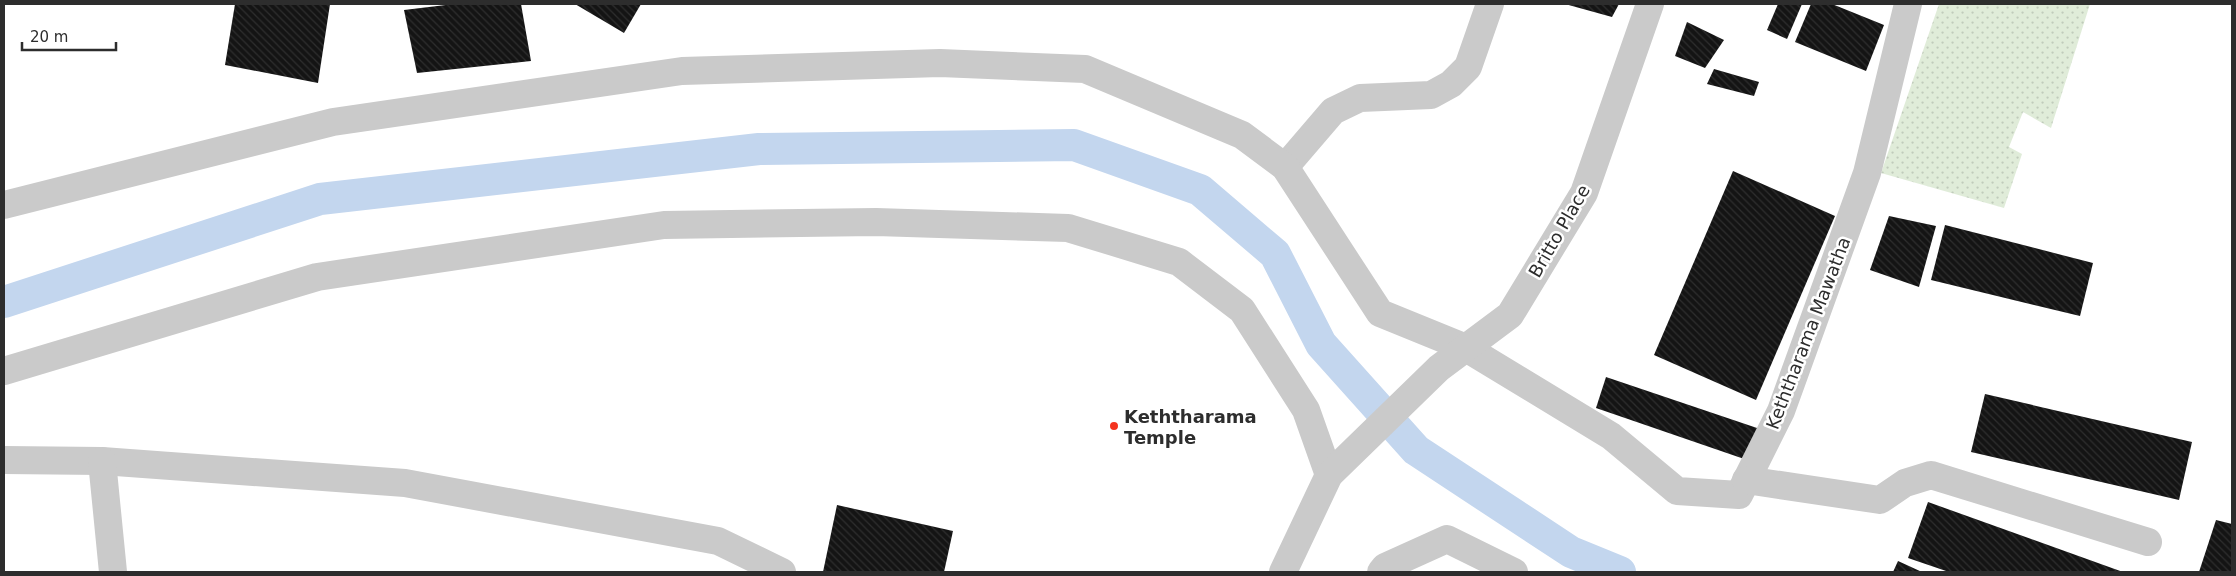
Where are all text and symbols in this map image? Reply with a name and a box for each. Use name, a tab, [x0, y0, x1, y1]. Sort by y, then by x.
scale bar	[22, 20, 116, 52]
text: 20 m	[30, 28, 68, 46]
street label: Britto Place	[1524, 181, 1594, 281]
street label: Keththarama Mawatha	[1762, 234, 1854, 432]
place label: Keththarama Temple	[1124, 406, 1257, 448]
marker: Keththarama Temple	[1108, 420, 1120, 432]

